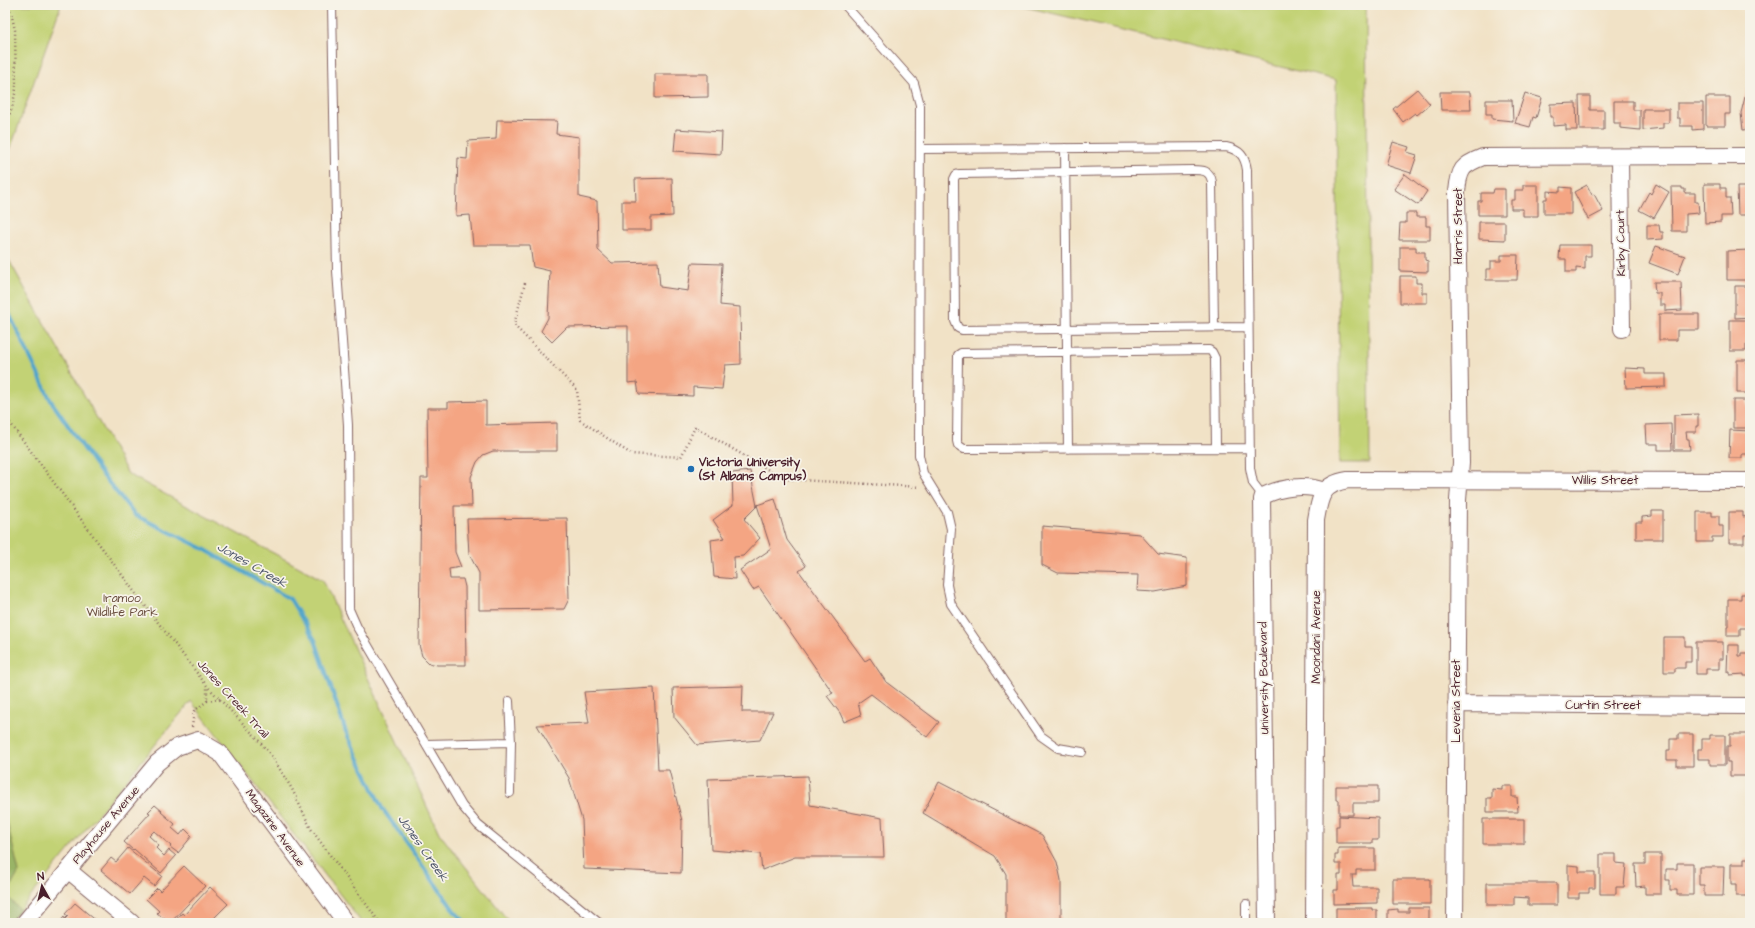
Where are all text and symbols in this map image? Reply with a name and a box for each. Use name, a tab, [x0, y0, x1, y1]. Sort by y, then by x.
street label: Harris Street	[1450, 188, 1467, 264]
street label: Kirby Court	[1612, 209, 1631, 276]
place label: Victoria University (St Albans Campus)	[698, 454, 807, 486]
marker: Victoria University (St Albans Campus)	[686, 464, 696, 474]
street label: Willis Street	[1572, 472, 1638, 489]
water label: Jones Creek	[214, 538, 291, 593]
park label: Iramoo Wildlife Park	[86, 590, 158, 621]
street label: Moondani Avenue	[1308, 590, 1325, 684]
street label: University Boulevard	[1255, 621, 1274, 735]
street label: Jones Creek Trail	[193, 656, 273, 742]
street label: Levenia Street	[1448, 659, 1465, 743]
street label: Curtin Street	[1565, 697, 1641, 714]
street label: Playhouse Avenue	[68, 782, 145, 868]
street label: Magazine Avenue	[240, 786, 309, 871]
water label: Jones Creek	[393, 811, 453, 886]
north arrow	[22, 866, 62, 906]
text: N	[36, 869, 45, 885]

